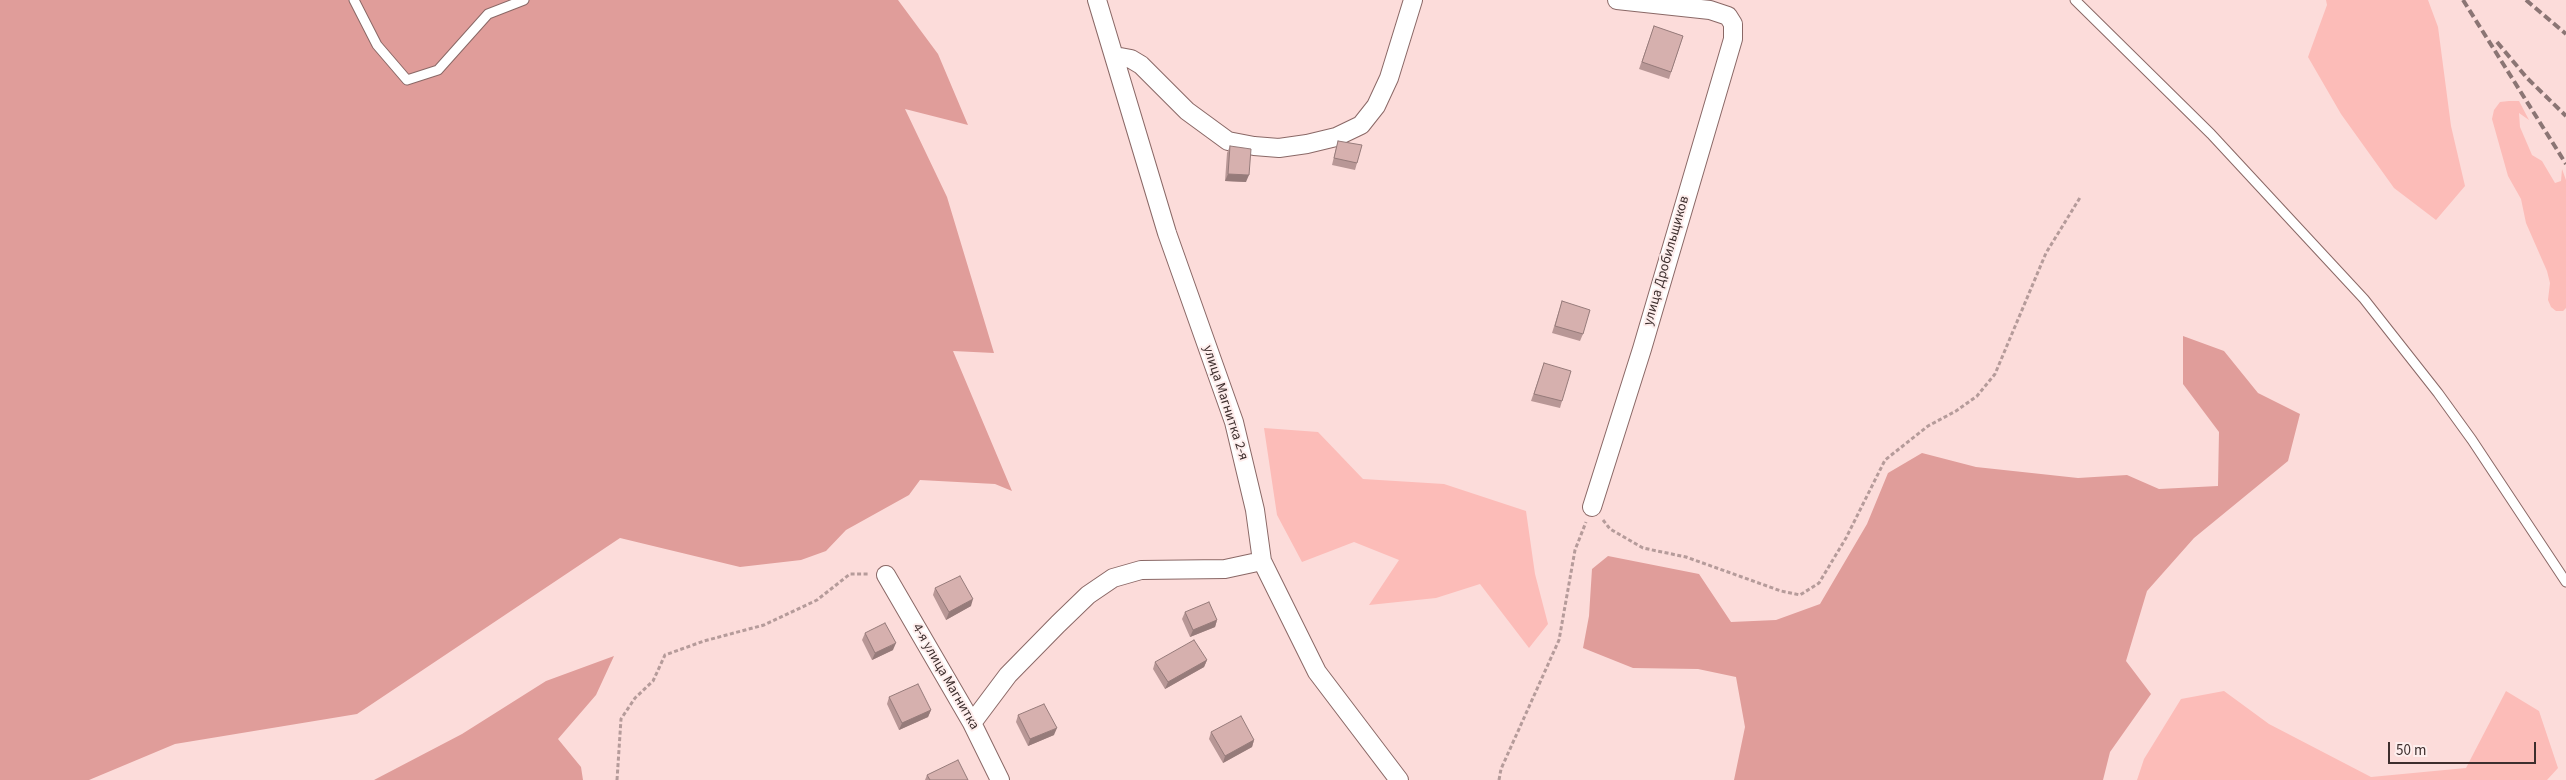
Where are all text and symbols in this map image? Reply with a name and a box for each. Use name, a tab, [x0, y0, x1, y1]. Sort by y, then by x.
street label: улица Дробильщиков	[1640, 194, 1694, 328]
street label: улица Магнитка 2-я	[1199, 343, 1251, 463]
street label: 4-я улица Магнитка	[908, 621, 982, 733]
scale bar	[2391, 732, 2538, 764]
text: 50 m	[2396, 740, 2426, 761]

